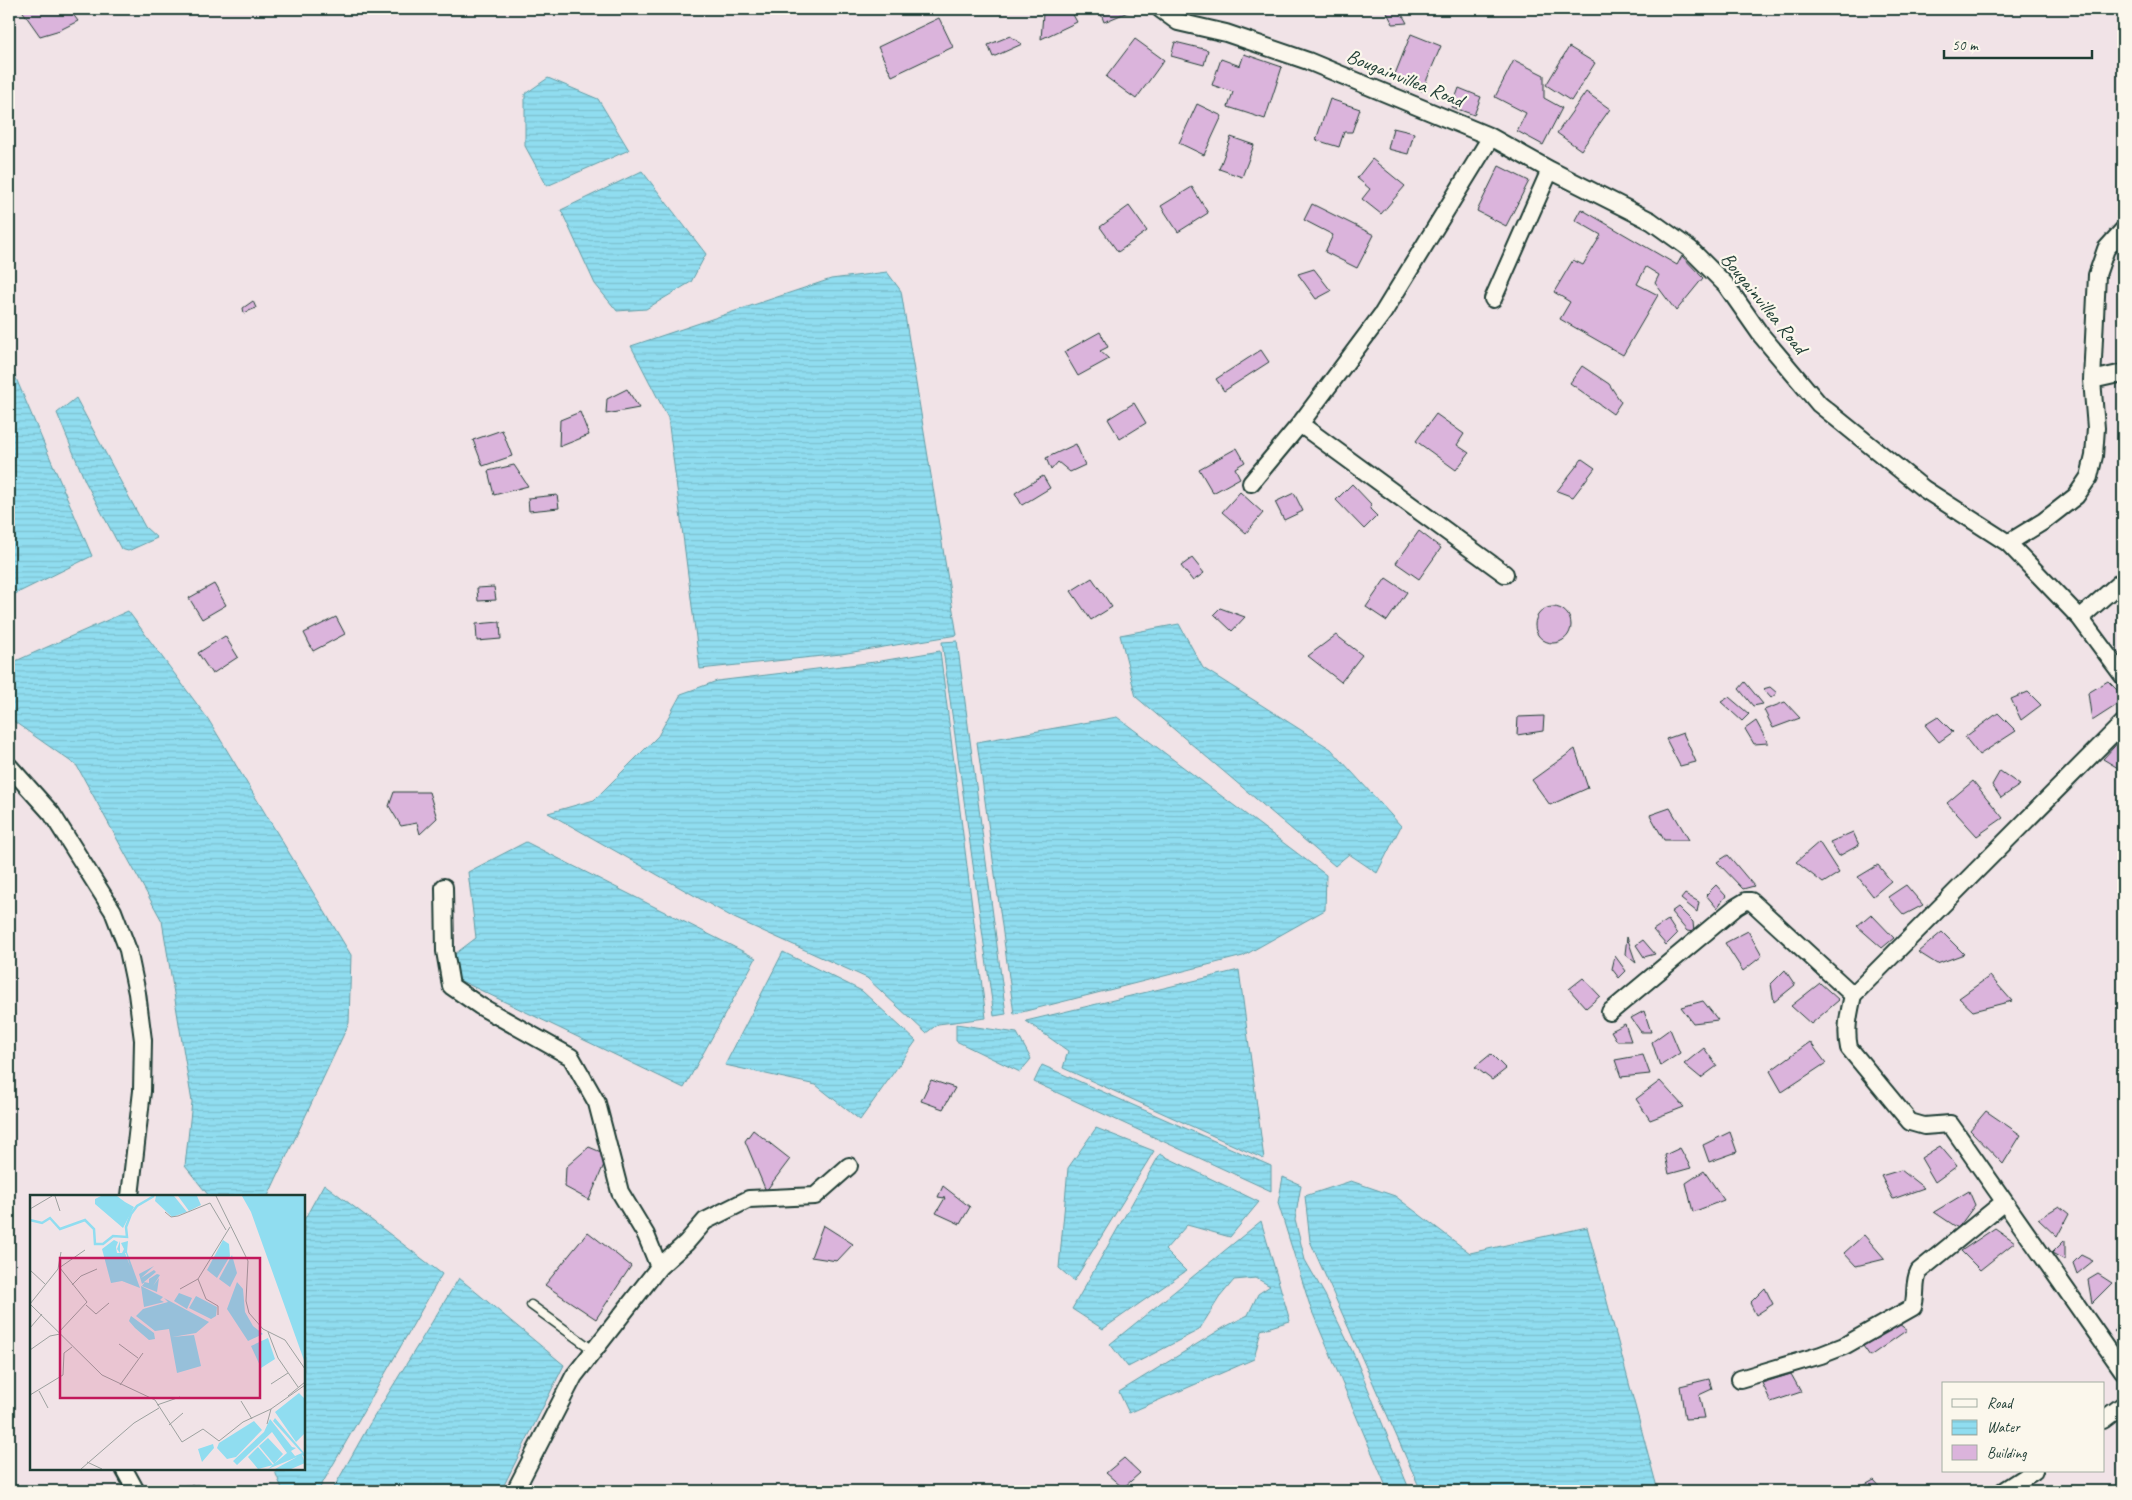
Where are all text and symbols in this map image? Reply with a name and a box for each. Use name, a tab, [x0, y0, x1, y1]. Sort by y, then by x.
scale bar	[1944, 28, 2092, 60]
text: 50 m	[1952, 36, 1979, 55]
street label: Bougainvillea Road	[1343, 43, 1470, 114]
street label: Bougainvillea Road	[1715, 247, 1815, 361]
inset map	[30, 1195, 305, 1470]
legend	[1942, 1382, 2104, 1472]
text: Road	[1987, 1394, 2014, 1413]
text: Water	[1987, 1418, 2021, 1437]
text: Building	[1987, 1444, 2027, 1463]

